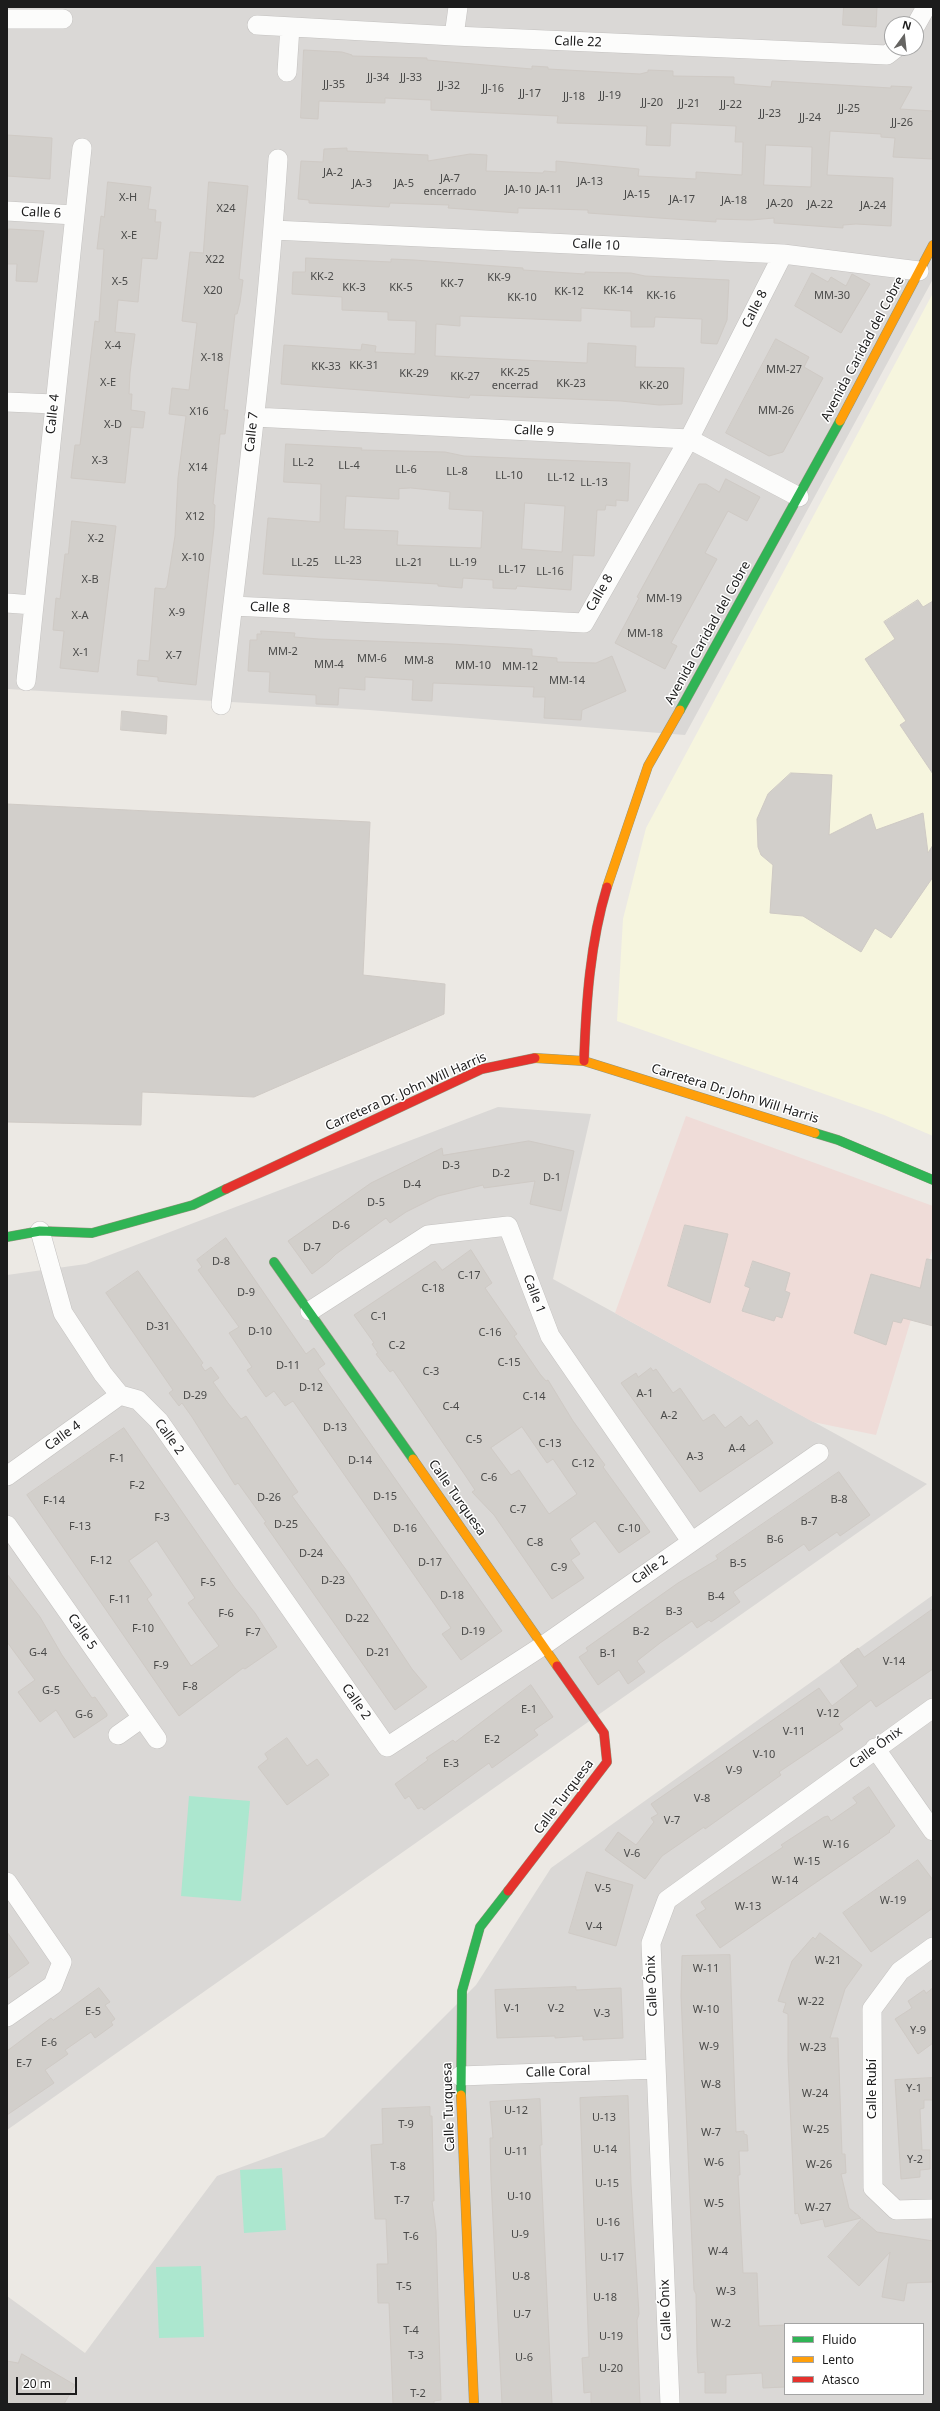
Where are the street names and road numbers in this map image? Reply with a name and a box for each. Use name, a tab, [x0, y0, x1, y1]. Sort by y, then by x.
street label: Calle 22	[554, 33, 602, 51]
street label: Calle 6	[20, 204, 62, 222]
street label: Calle 10	[572, 236, 620, 254]
street label: Avenida Caridad del Cobre	[818, 274, 908, 424]
street label: Calle 8	[739, 287, 771, 331]
street label: Calle 4	[43, 393, 63, 435]
street label: Calle 7	[242, 411, 262, 453]
street label: Calle 9	[513, 422, 555, 440]
street label: Avenida Caridad del Cobre	[662, 558, 754, 708]
street label: Calle 8	[583, 572, 617, 614]
street label: Calle 8	[249, 599, 291, 617]
street label: Carretera Dr. John Will Harris	[323, 1049, 489, 1135]
street label: Carretera Dr. John Will Harris	[649, 1061, 821, 1127]
street label: Calle 1	[519, 1272, 549, 1316]
street label: Calle 2	[151, 1416, 187, 1458]
street label: Calle 4	[42, 1418, 84, 1454]
street label: Calle Turquesa	[425, 1457, 489, 1539]
street label: Calle 2	[629, 1552, 671, 1588]
street label: Calle 5	[64, 1611, 100, 1653]
street label: Calle 2	[338, 1681, 374, 1723]
street label: Calle Ónix	[847, 1724, 905, 1772]
street label: Calle Turquesa	[531, 1757, 597, 1837]
street label: Calle Ónix	[643, 1955, 661, 2017]
street label: Calle Rubí	[864, 2059, 880, 2119]
street label: Calle Turquesa	[440, 2062, 458, 2152]
street label: Calle Coral	[525, 2063, 591, 2081]
street label: Calle Ónix	[657, 2279, 675, 2341]

